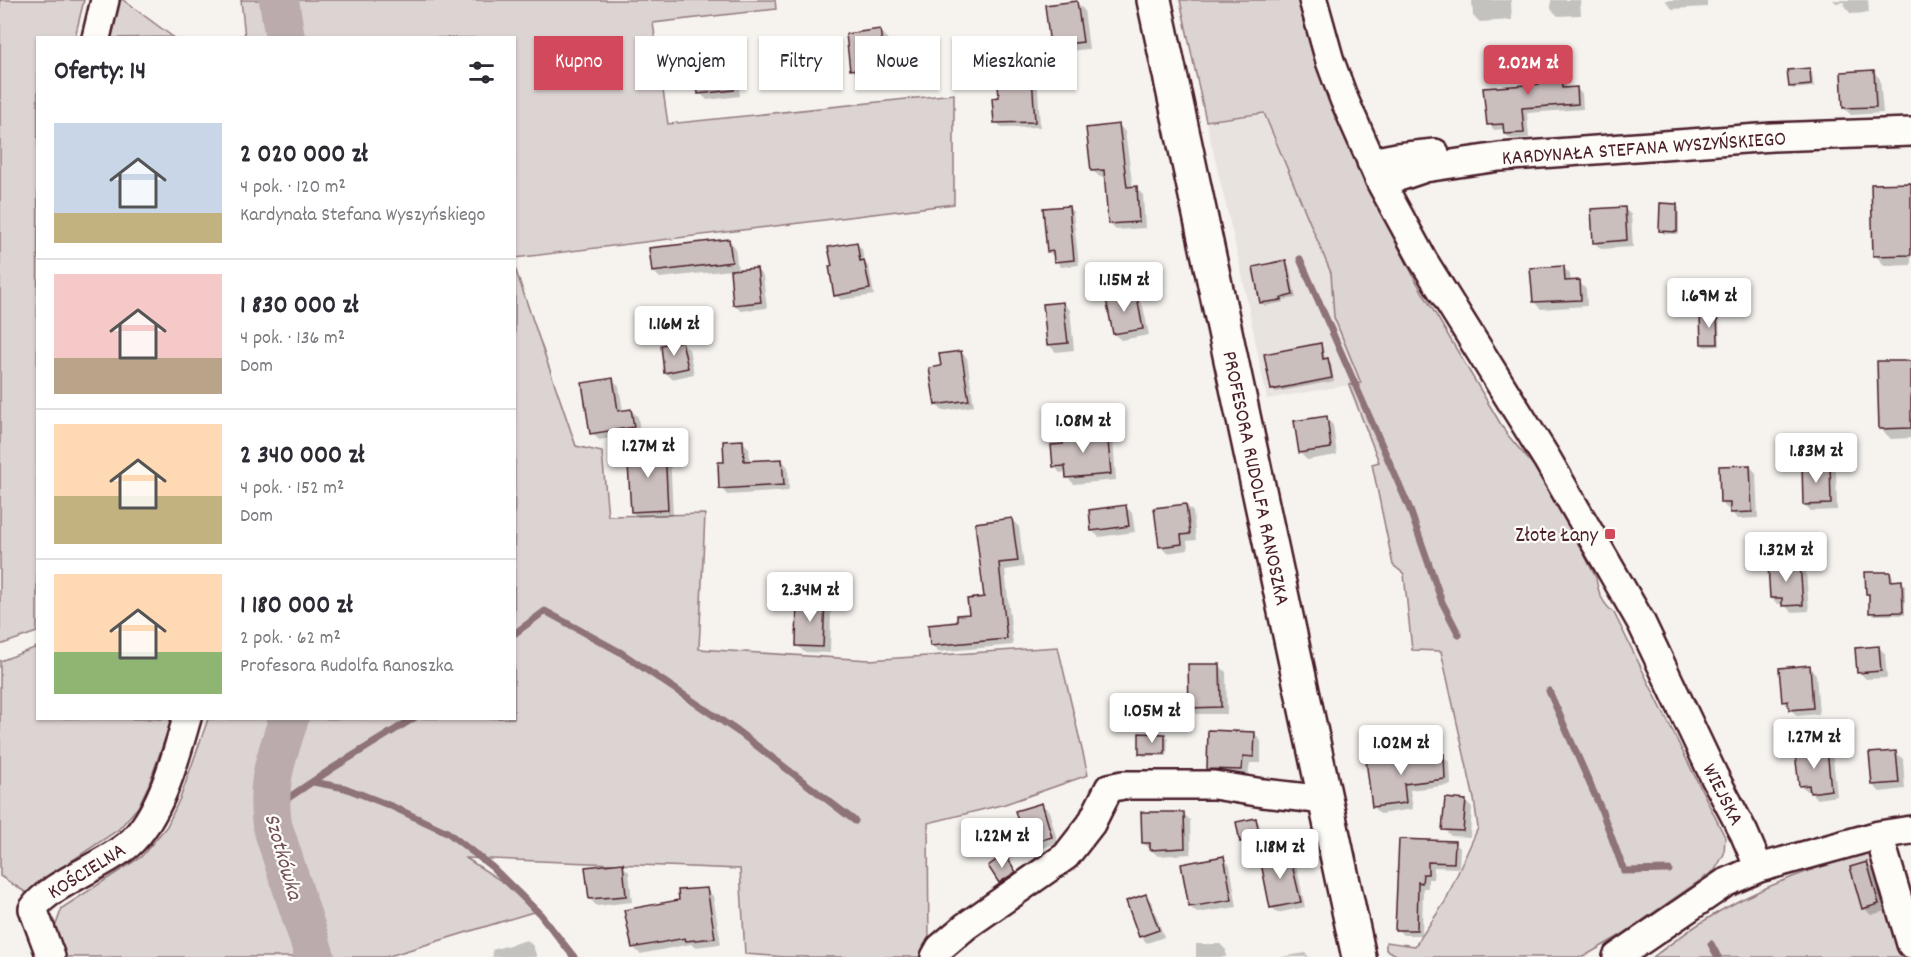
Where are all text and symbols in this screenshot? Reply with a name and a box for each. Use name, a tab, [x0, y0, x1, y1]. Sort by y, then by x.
chip: Kupno	[534, 36, 623, 90]
chip: Wynajem	[635, 36, 747, 90]
chip: Filtry	[759, 36, 843, 90]
chip: Nowe	[855, 36, 940, 90]
chip: Mieszkanie	[952, 36, 1077, 90]
pin: 2.02M zł	[1466, 45, 1590, 96]
text: 2.02M zł	[1498, 50, 1558, 78]
text: Oferty: 14	[54, 54, 146, 91]
icon: filters	[465, 56, 498, 89]
street label: KARDYNAŁA STEFANA WYSZYŃSKIEGO	[1501, 125, 1787, 175]
text: 2 020 000 zł	[240, 137, 368, 174]
icon: home	[102, 147, 174, 219]
text: 4 pok. · 120 m²	[240, 174, 346, 202]
text: Kardynała Stefana Wyszyńskiego	[240, 202, 485, 230]
pin: 1.15M zł	[1062, 262, 1186, 313]
text: 1.15M zł	[1099, 267, 1149, 295]
pin: 1.69M zł	[1647, 278, 1771, 329]
text: 1.69M zł	[1681, 283, 1737, 311]
text: 1 830 000 zł	[240, 288, 359, 325]
icon: home	[102, 298, 174, 370]
pin: 1.16M zł	[612, 306, 736, 357]
text: 1.16M zł	[649, 311, 699, 339]
text: 4 pok. · 136 m²	[240, 325, 345, 353]
street label: PROFESORA RUDOLFA RANOSZKA	[1212, 348, 1296, 609]
text: Dom	[240, 353, 273, 381]
pin: 1.08M zł	[1021, 403, 1145, 454]
text: 1.08M zł	[1055, 408, 1111, 436]
pin: 1.27M zł	[586, 428, 710, 479]
text: 1.27M zł	[621, 433, 675, 461]
pin: 1.83M zł	[1754, 433, 1878, 484]
text: 2 340 000 zł	[240, 438, 365, 475]
text: 1.83M zł	[1789, 438, 1843, 466]
icon: home	[102, 448, 174, 520]
text: 4 pok. · 152 m²	[240, 475, 344, 503]
text: Dom	[240, 503, 273, 531]
place label: Złote Łany	[1515, 522, 1598, 552]
marker: Złote Łany	[1603, 527, 1617, 541]
pin: 1.32M zł	[1724, 532, 1848, 583]
text: 1.32M zł	[1759, 537, 1813, 565]
pin: 2.34M zł	[748, 572, 872, 623]
text: 2.34M zł	[781, 577, 839, 605]
text: 1 180 000 zł	[240, 588, 353, 625]
icon: home	[102, 598, 174, 670]
text: 2 pok. · 62 m²	[240, 625, 341, 653]
text: Profesora Rudolfa Ranoszka	[240, 653, 453, 681]
pin: 1.05M zł	[1090, 693, 1214, 744]
text: 1.05M zł	[1124, 698, 1180, 726]
pin: 1.27M zł	[1752, 719, 1876, 770]
text: 1.27M zł	[1787, 724, 1841, 752]
pin: 1.02M zł	[1339, 725, 1463, 776]
text: 1.02M zł	[1373, 730, 1429, 758]
street label: WIEJSKA	[1693, 759, 1750, 832]
water label: Szotkówka	[255, 810, 309, 905]
pin: 1.22M zł	[940, 818, 1064, 869]
text: 1.22M zł	[975, 823, 1029, 851]
pin: 1.18M zł	[1218, 829, 1342, 880]
text: 1.18M zł	[1255, 834, 1305, 862]
street label: KOŚCIELNA	[43, 837, 133, 908]

